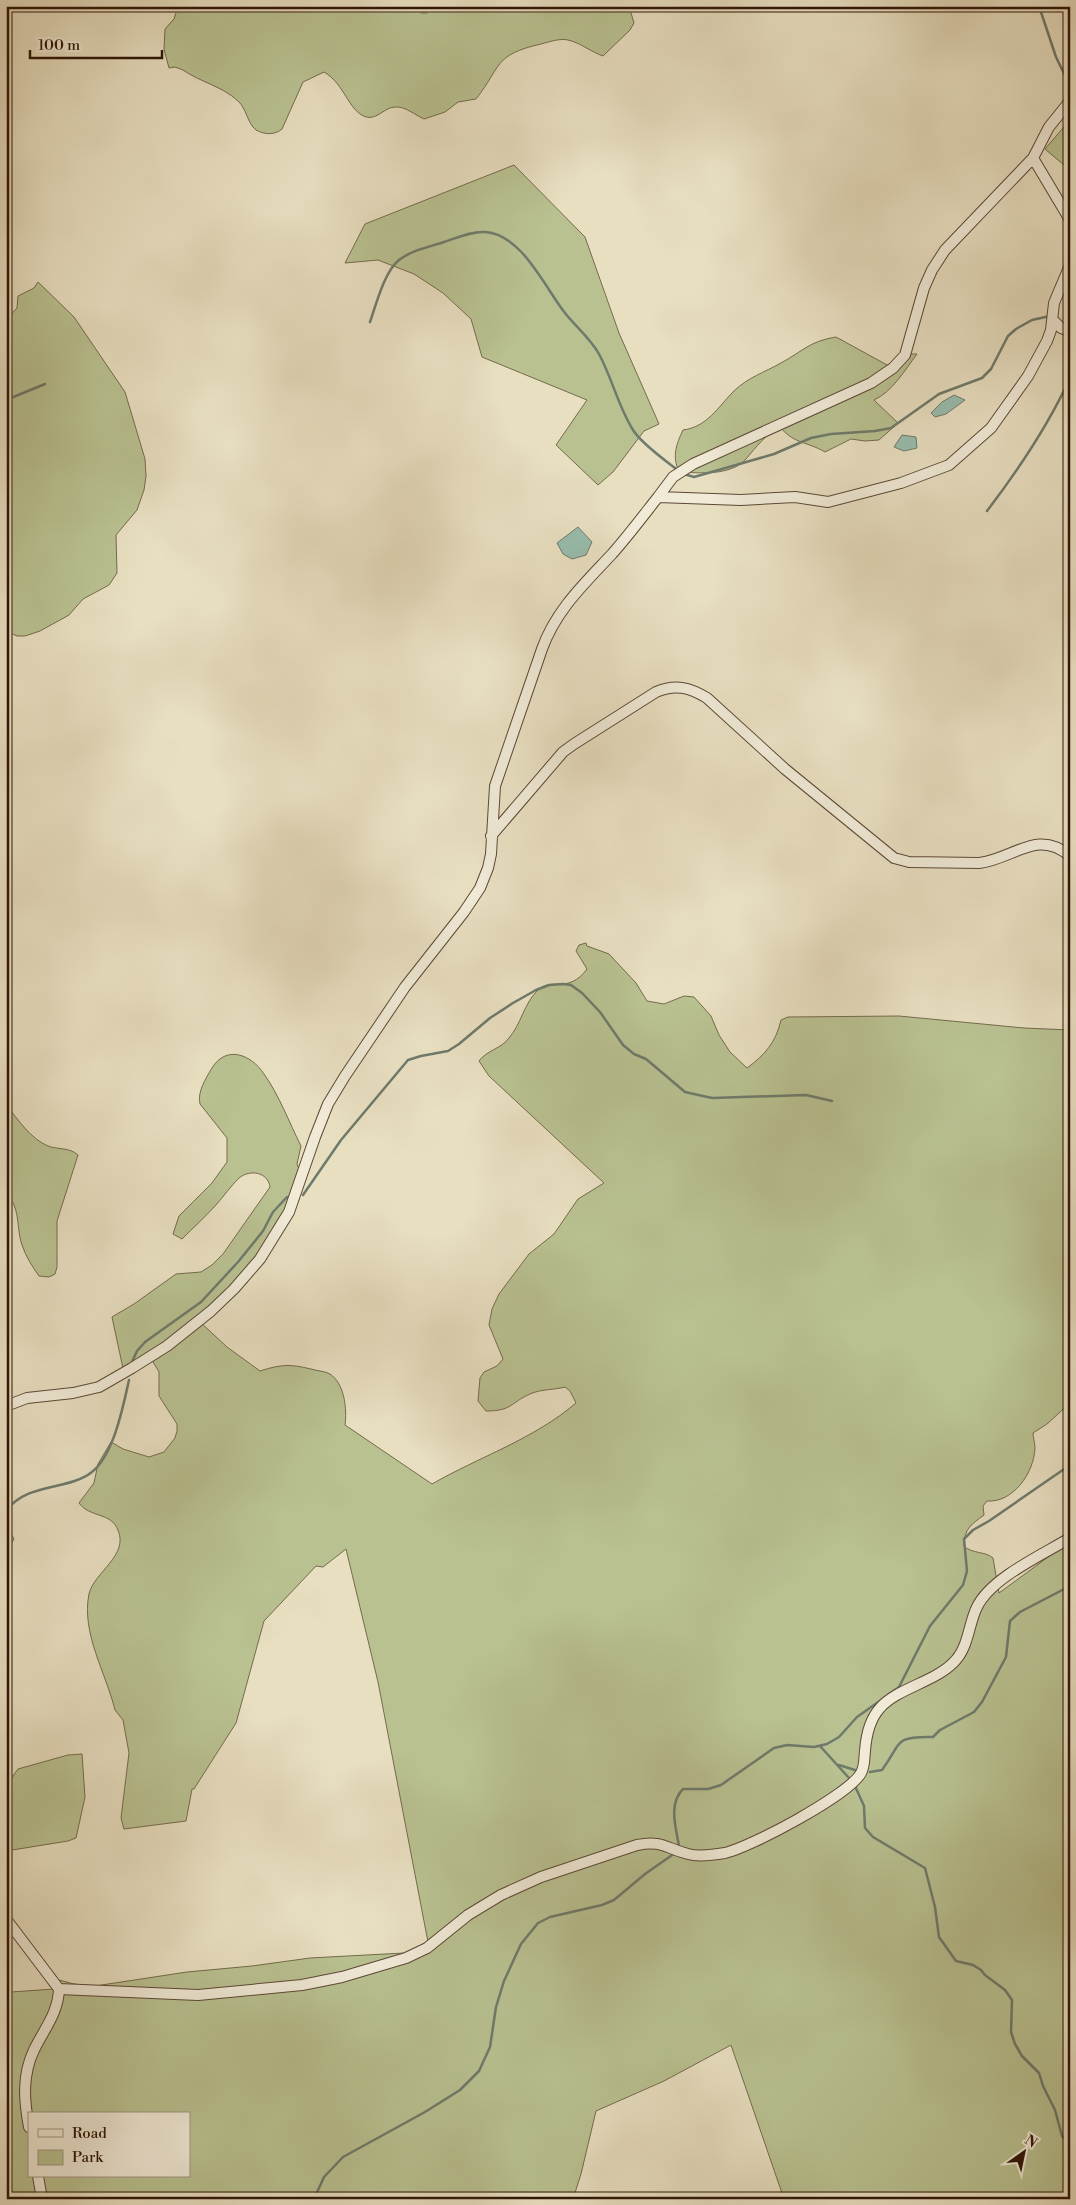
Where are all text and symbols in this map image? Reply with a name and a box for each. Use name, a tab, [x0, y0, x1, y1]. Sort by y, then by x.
scale bar	[30, 28, 162, 60]
text: 100 m	[38, 36, 80, 55]
legend	[28, 2112, 190, 2178]
text: Road	[72, 2124, 107, 2143]
north arrow	[998, 2128, 1048, 2178]
text: N	[1021, 2131, 1040, 2153]
text: Park	[72, 2148, 104, 2167]

